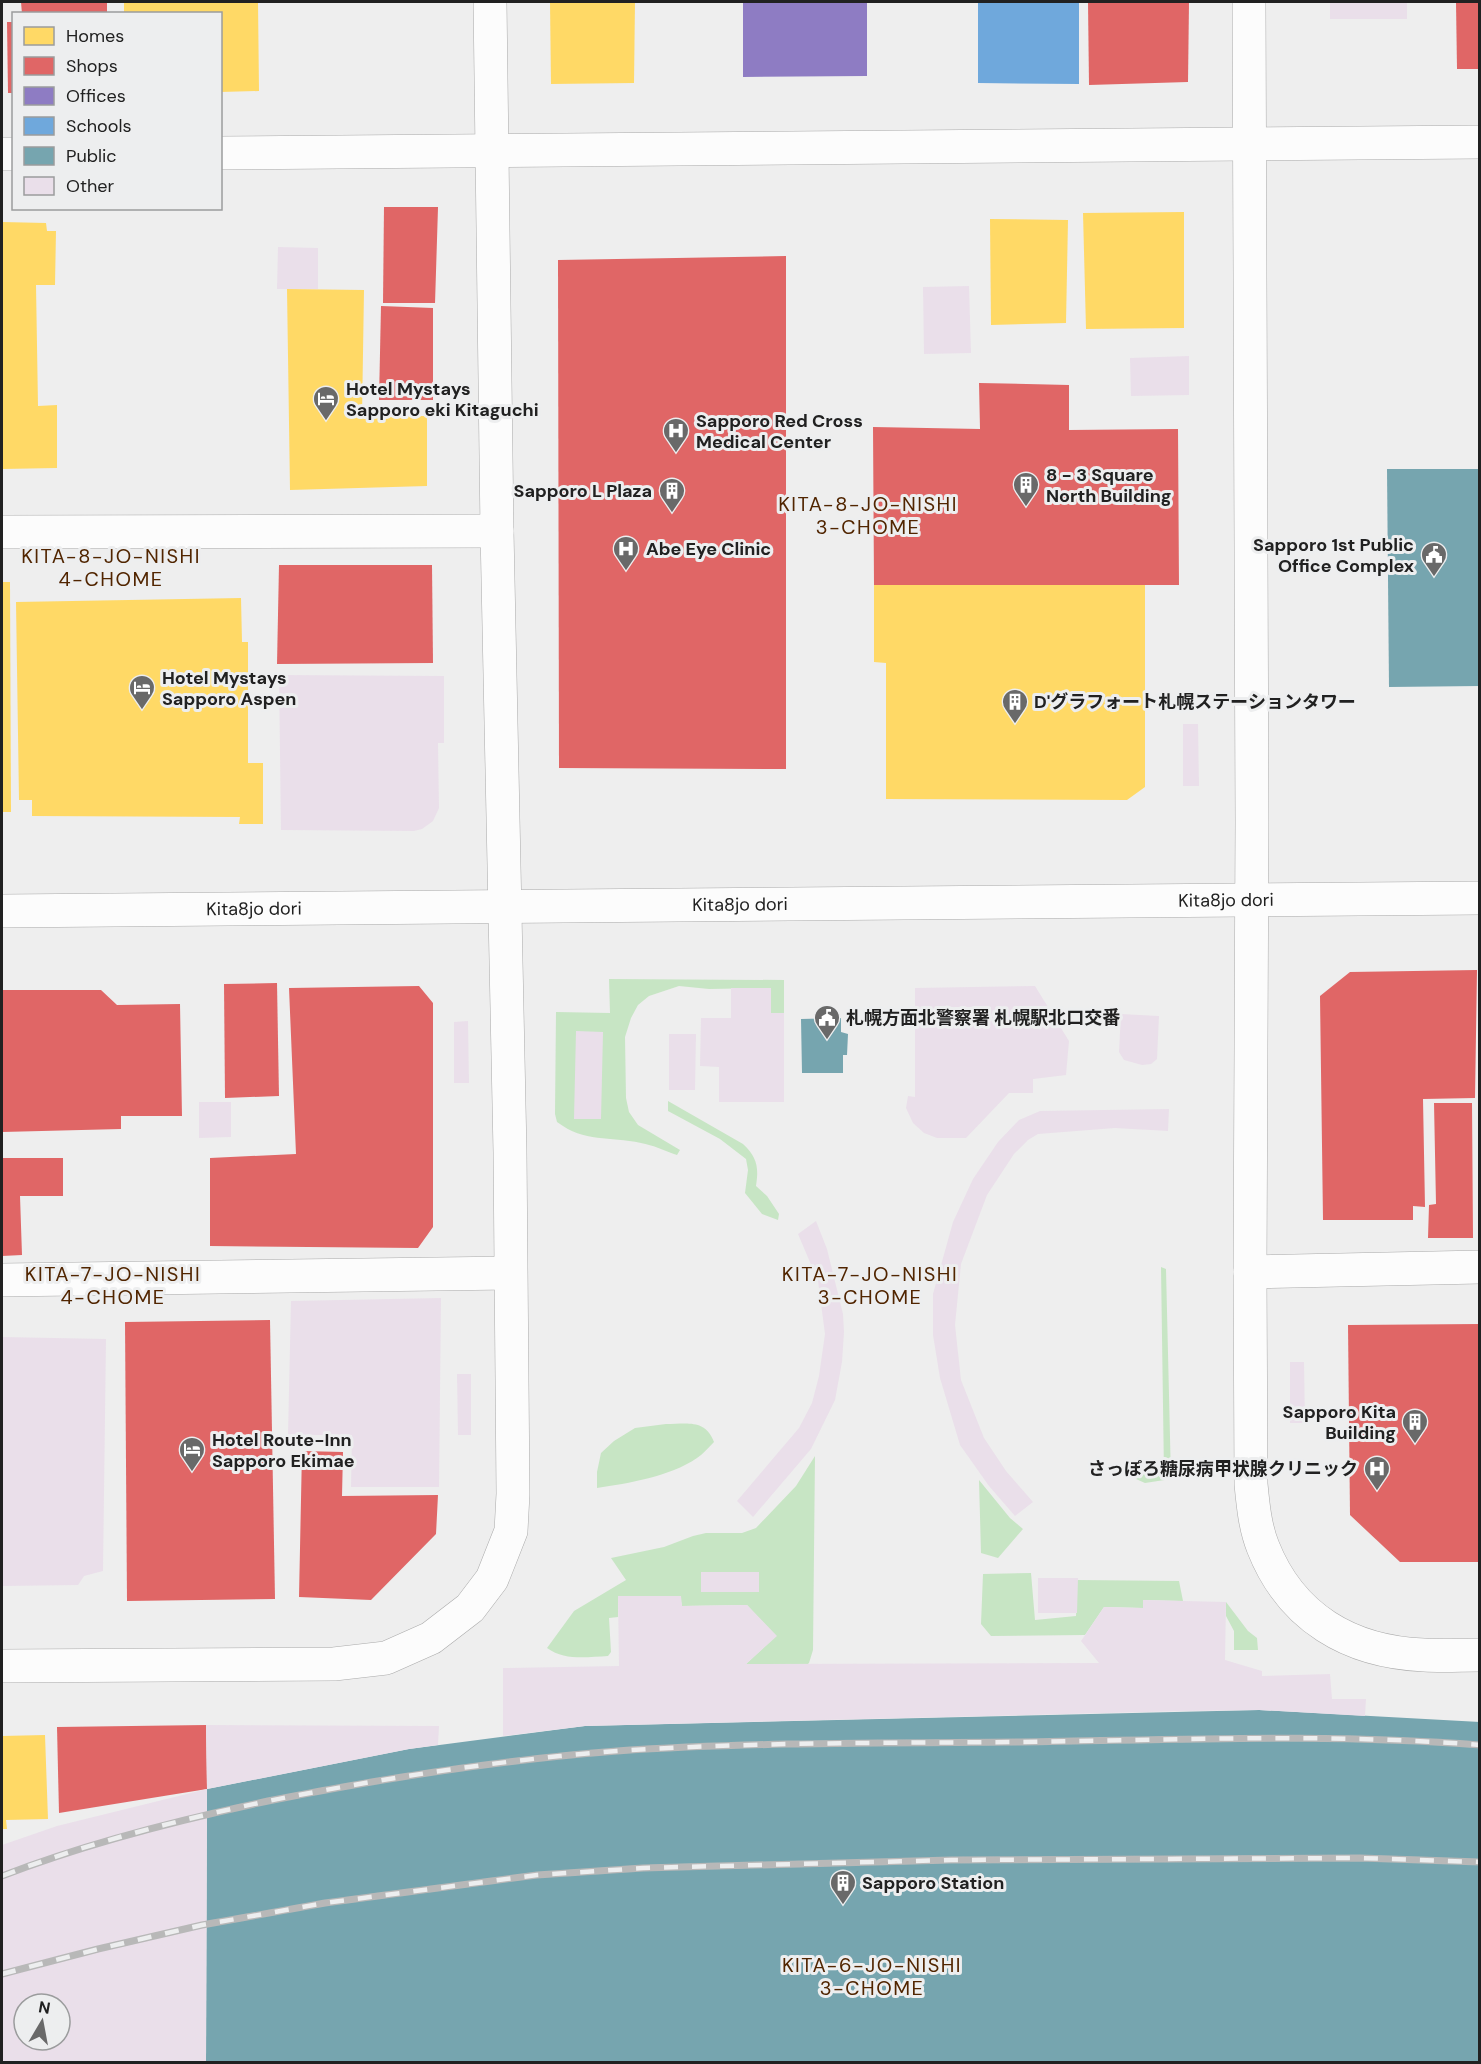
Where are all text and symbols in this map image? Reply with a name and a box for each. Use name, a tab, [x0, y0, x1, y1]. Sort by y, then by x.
legend	[12, 12, 222, 210]
text: Homes	[66, 24, 124, 48]
text: Shops	[66, 54, 118, 78]
text: Offices	[66, 84, 126, 108]
text: Schools	[66, 114, 131, 138]
text: Public	[66, 144, 117, 168]
text: Other	[66, 174, 115, 198]
place label: Hotel Mystays Sapporo eki Kitaguchi	[346, 377, 539, 422]
hotel icon: Hotel Mystays Sapporo eki Kitaguchi	[311, 384, 341, 422]
place label: Sapporo Red Cross Medical Center	[696, 409, 863, 454]
hospital icon: Sapporo Red Cross Medical Center	[661, 416, 691, 454]
place label: 8 - 3 Square North Building	[1046, 463, 1171, 508]
building icon: 8 - 3 Square North Building	[1011, 470, 1041, 508]
building icon: Sapporo L Plaza	[657, 476, 687, 514]
place label: Sapporo L Plaza	[514, 479, 652, 503]
district label: KITA-8-JO-NISHI 3-CHOME	[778, 491, 958, 540]
place label: Sapporo 1st Public Office Complex	[1253, 533, 1414, 578]
hospital icon: Abe Eye Clinic	[611, 534, 641, 572]
place label: Abe Eye Clinic	[646, 537, 771, 561]
public building icon: Sapporo 1st Public Office Complex	[1419, 540, 1449, 578]
district label: KITA-8-JO-NISHI 4-CHOME	[21, 543, 201, 592]
place label: Hotel Mystays Sapporo Aspen	[162, 666, 296, 711]
hotel icon: Hotel Mystays Sapporo Aspen	[127, 673, 157, 711]
building icon: D'グラフォート札幌ステーションタワー	[1000, 687, 1030, 725]
place label: D'グラフォート札幌ステーションタワー	[1034, 690, 1356, 714]
street label: Kita8jo dori	[1178, 888, 1274, 913]
street label: Kita8jo dori	[692, 892, 788, 917]
street label: Kita8jo dori	[206, 896, 302, 921]
public building icon: 札幌方面北警察署 札幌駅北口交番	[812, 1003, 842, 1041]
place label: 札幌方面北警察署 札幌駅北口交番	[846, 1006, 1120, 1030]
district label: KITA-7-JO-NISHI 4-CHOME	[25, 1261, 201, 1310]
district label: KITA-7-JO-NISHI 3-CHOME	[782, 1261, 958, 1310]
place label: Sapporo Kita Building	[1283, 1400, 1396, 1445]
building icon: Sapporo Kita Building	[1400, 1407, 1430, 1445]
place label: Hotel Route-Inn Sapporo Ekimae	[212, 1428, 355, 1473]
hotel icon: Hotel Route-Inn Sapporo Ekimae	[177, 1435, 207, 1473]
hospital icon: さっぽろ糖尿病甲状腺クリニック	[1362, 1454, 1392, 1492]
place label: さっぽろ糖尿病甲状腺クリニック	[1088, 1457, 1358, 1481]
building icon: Sapporo Station	[828, 1868, 858, 1906]
place label: Sapporo Station	[862, 1871, 1004, 1895]
district label: KITA-6-JO-NISHI 3-CHOME	[782, 1952, 962, 2001]
north arrow	[12, 1992, 72, 2052]
text: N	[37, 1996, 52, 2019]

